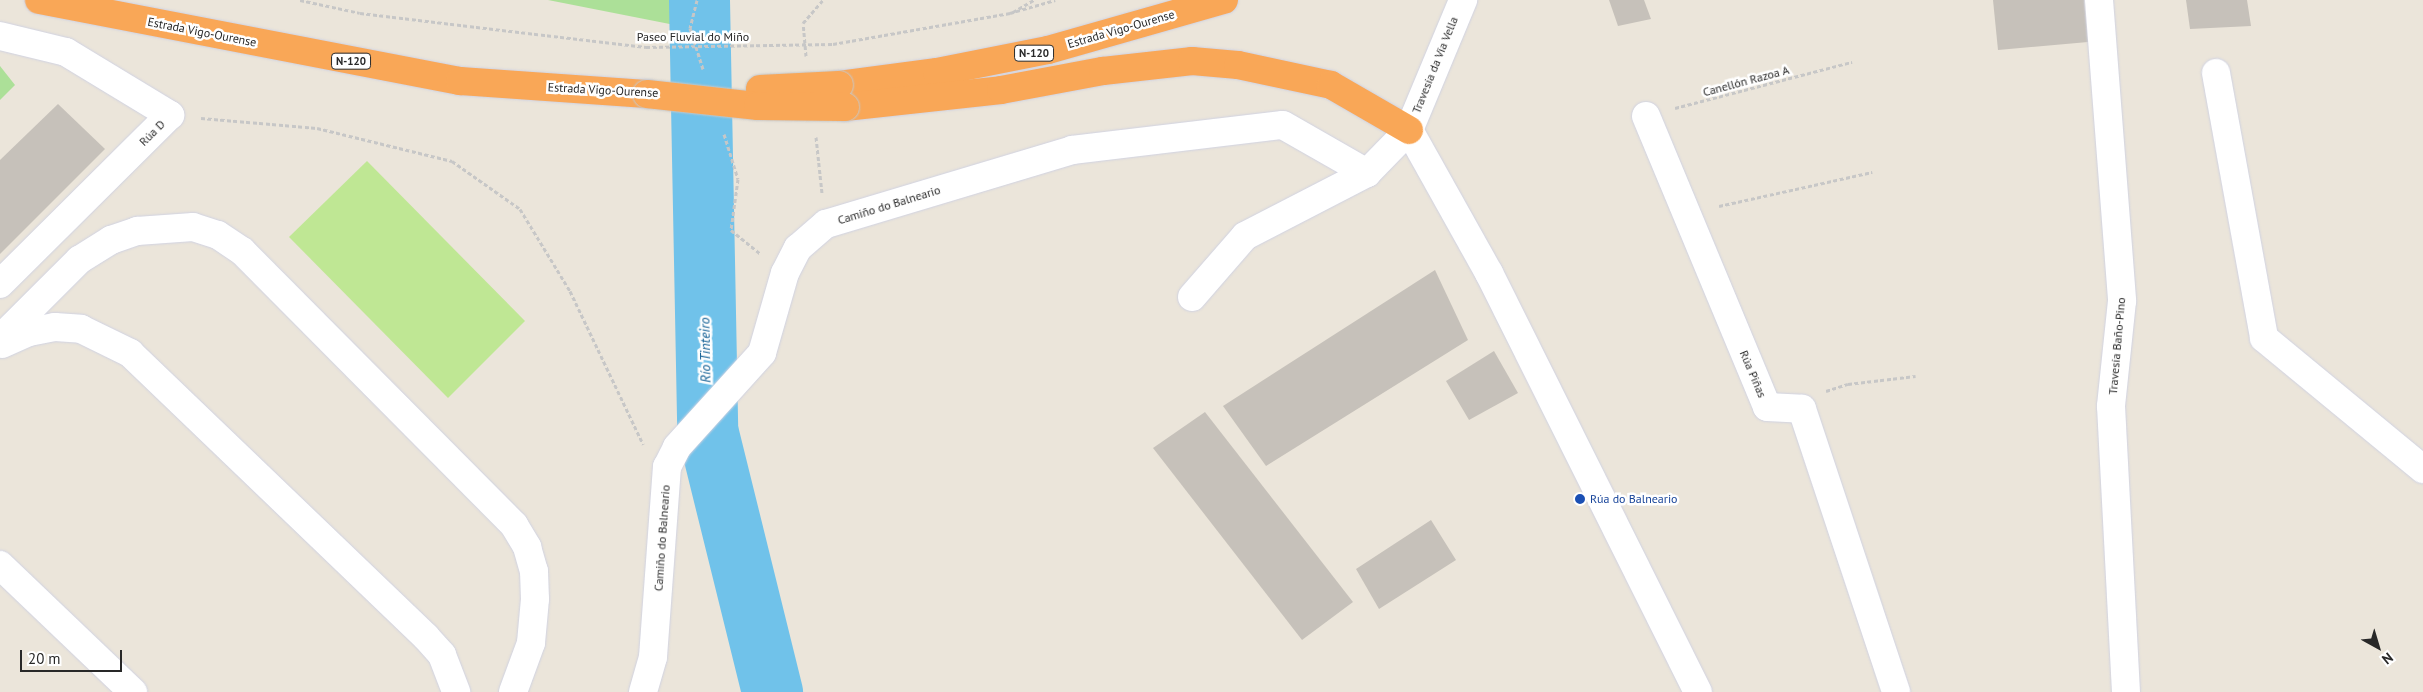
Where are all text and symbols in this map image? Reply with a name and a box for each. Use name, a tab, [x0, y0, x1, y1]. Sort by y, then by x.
street label: Estrada Vigo-Ourense	[1066, 7, 1176, 51]
street label: Estrada Vigo-Ourense	[146, 14, 258, 50]
street label: Travesía da Vía Vella	[1409, 14, 1461, 116]
street label: Paseo Fluvial do Miño	[637, 30, 749, 44]
road number: N-120	[1014, 44, 1054, 62]
road number: N-120	[331, 52, 371, 70]
street label: Canellón Razoa A	[1701, 62, 1791, 100]
street label: Estrada Vigo-Ourense	[547, 80, 659, 100]
street label: Rúa D	[136, 117, 168, 149]
street label: Camiño do Balneario	[836, 183, 942, 227]
street label: Travesía Baño-Pino	[2106, 297, 2128, 395]
water label: Río Tinteiro	[696, 317, 714, 383]
street label: Rúa Piñas	[1737, 348, 1769, 400]
street label: Camiño do Balneario	[651, 484, 673, 592]
place label: Rúa do Balneario	[1590, 492, 1678, 506]
marker: Rúa do Balneario	[1574, 493, 1586, 505]
north arrow	[2353, 622, 2403, 672]
scale bar	[22, 640, 125, 672]
text: 20 m	[28, 649, 61, 668]
text: N	[2378, 649, 2397, 669]

